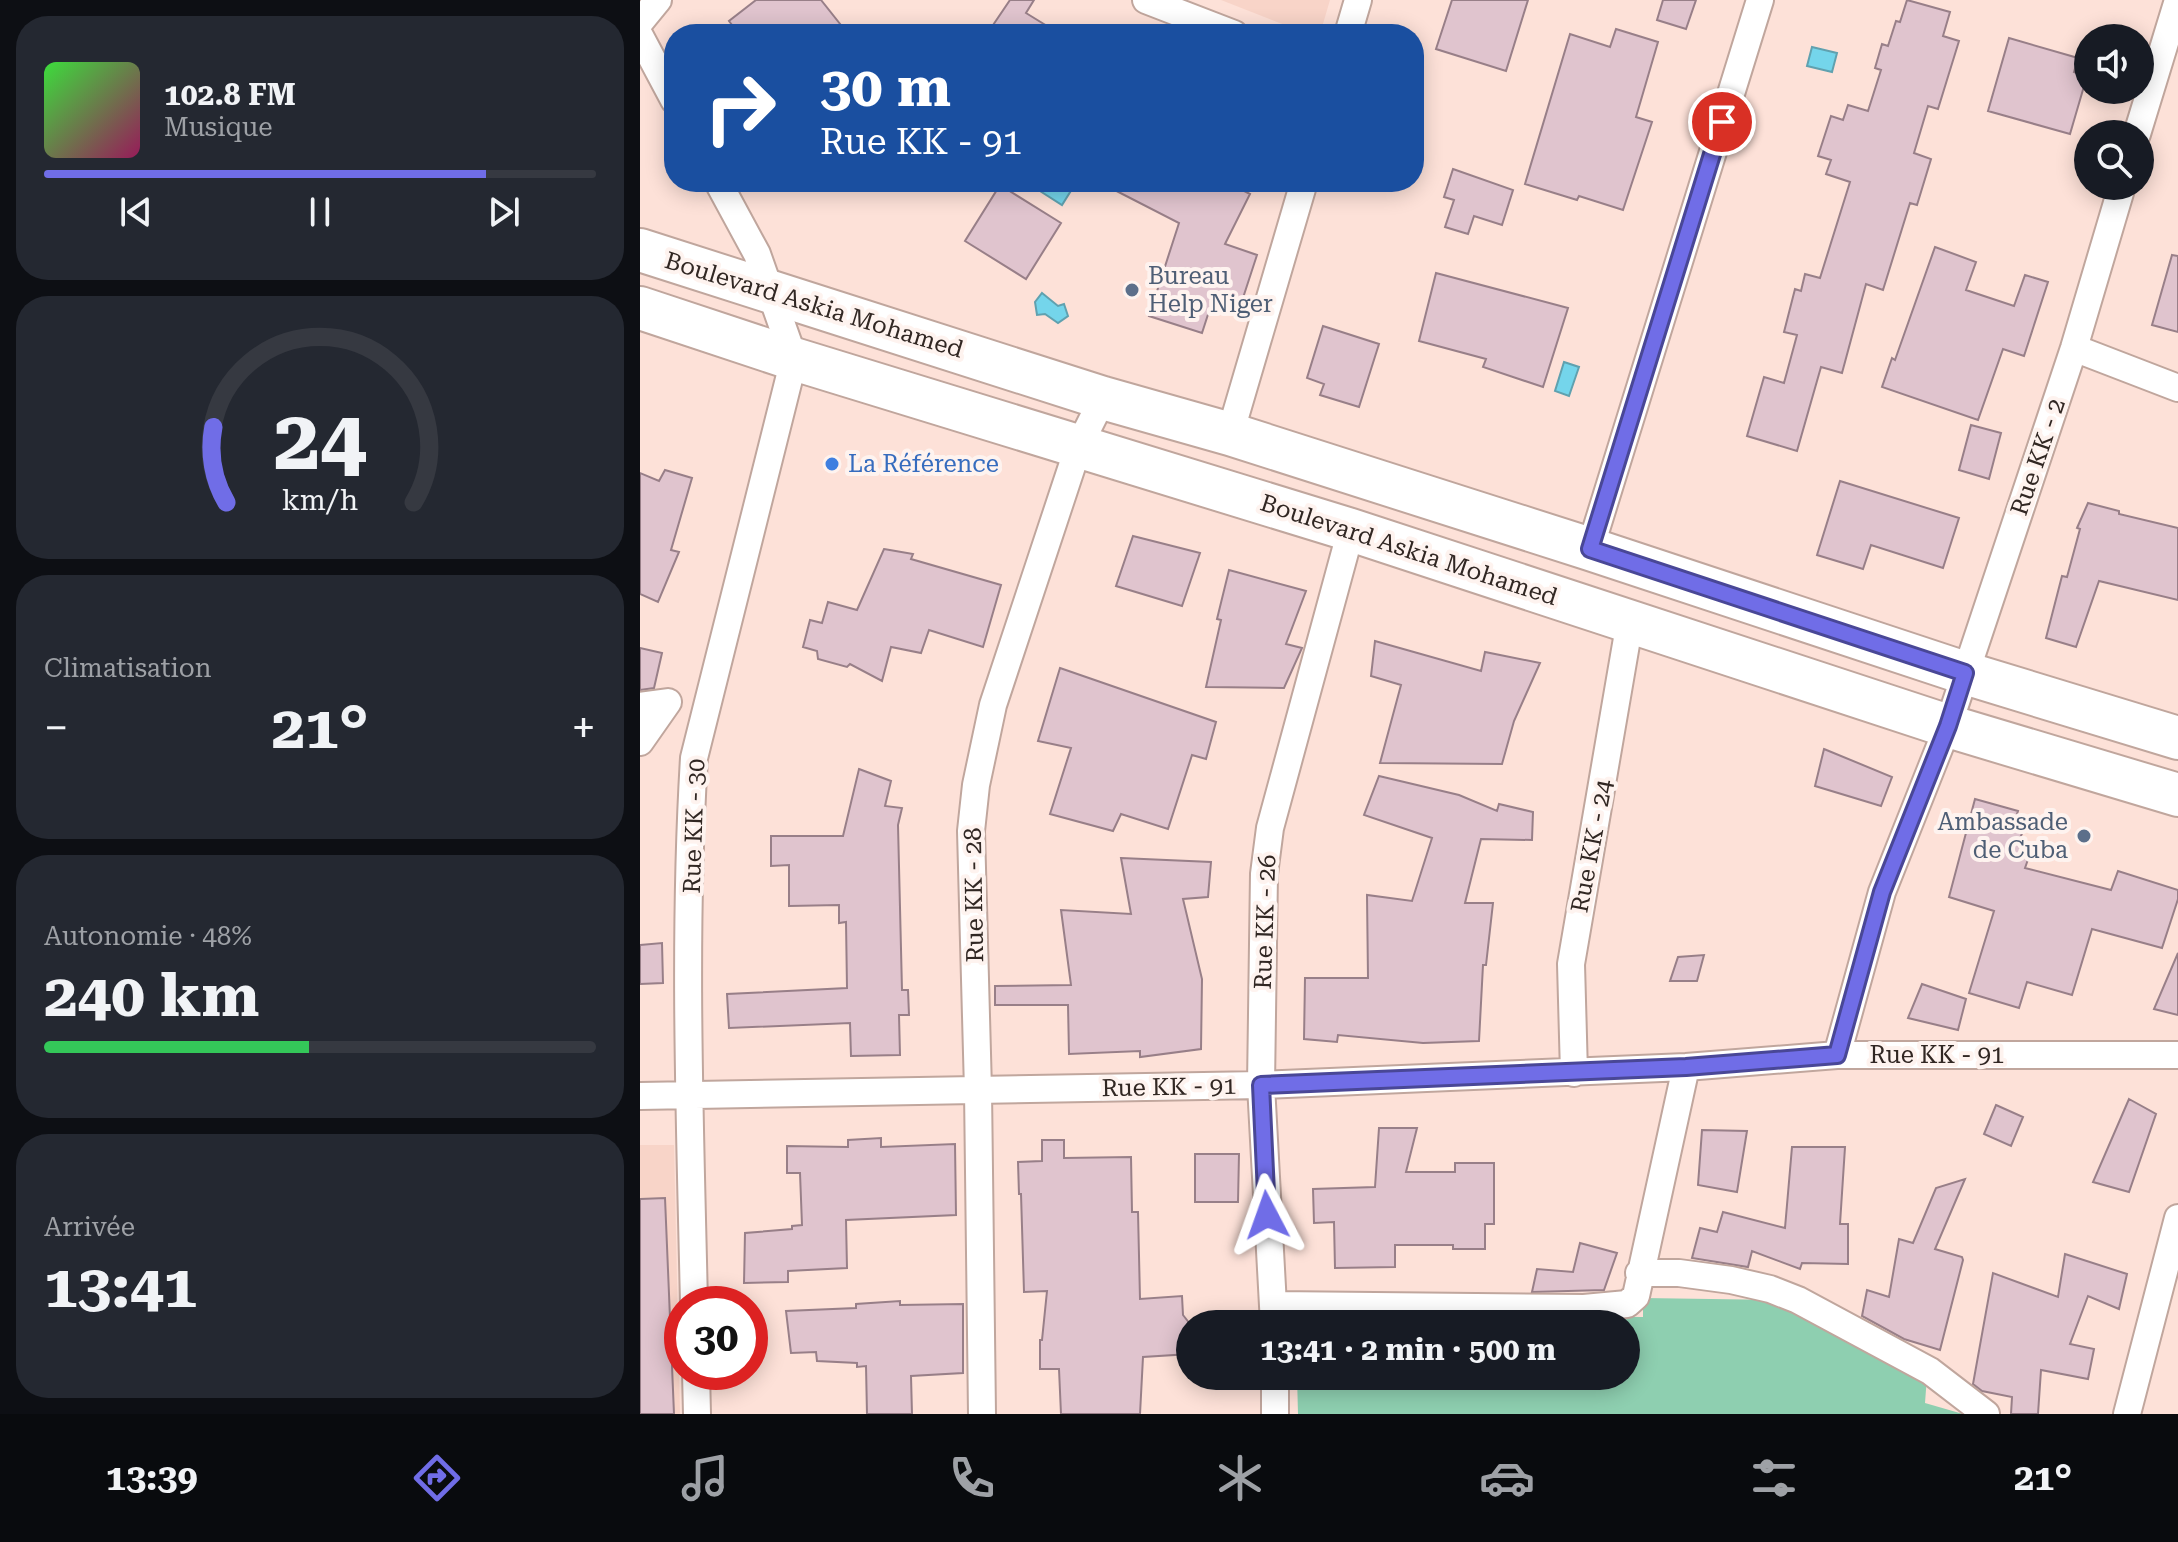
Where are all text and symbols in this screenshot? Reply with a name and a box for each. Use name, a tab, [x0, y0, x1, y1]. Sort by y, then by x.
map controls	[2074, 24, 2154, 200]
button: sound	[2074, 24, 2154, 104]
text: 30 m	[820, 54, 951, 120]
icon: right	[688, 56, 792, 160]
text: 102.8 FM	[164, 77, 296, 112]
pin	[1688, 88, 1756, 156]
icon: arrive	[1700, 100, 1744, 144]
text: Musique	[164, 112, 273, 142]
button: search	[2074, 120, 2154, 200]
text: Rue KK - 91	[820, 121, 1022, 163]
icon: previous	[114, 190, 158, 234]
icon: pause	[298, 190, 342, 234]
icon: next	[482, 190, 526, 234]
street label: Boulevard Askia Mohamed	[661, 246, 967, 364]
place label: Bureau Help Niger	[1148, 262, 1273, 318]
marker: Bureau Help Niger	[1123, 281, 1141, 299]
text: 24	[273, 392, 367, 489]
street label: Rue KK - 2	[2005, 395, 2071, 519]
place label: La Référence	[848, 450, 999, 478]
marker: La Référence	[823, 455, 841, 473]
text: km/h	[282, 484, 358, 518]
street label: Boulevard Askia Mohamed	[1257, 489, 1561, 611]
text: Climatisation	[44, 653, 211, 683]
text: 21°	[271, 692, 369, 763]
text: −	[44, 702, 69, 754]
text: +	[571, 702, 596, 754]
street label: Rue KK - 30	[678, 758, 710, 894]
street label: Rue KK - 24	[1565, 777, 1619, 915]
place label: Ambassade de Cuba	[1938, 808, 2068, 864]
street label: Rue KK - 28	[959, 827, 989, 963]
marker: Ambassade de Cuba	[2075, 827, 2093, 845]
street label: Rue KK - 26	[1249, 854, 1281, 990]
text: Autonomie · 48%	[44, 921, 252, 951]
text: 240 km	[44, 960, 259, 1031]
street label: Rue KK - 91	[1870, 1041, 2004, 1069]
street label: Rue KK - 91	[1101, 1072, 1237, 1102]
position arrow	[1225, 1173, 1309, 1257]
text: Arrivée	[44, 1212, 135, 1242]
text: 13:41	[44, 1251, 197, 1322]
speed limit sign: 30	[664, 1286, 768, 1390]
text: 13:41 · 2 min · 500 m	[1260, 1332, 1556, 1367]
icon: directions	[409, 1450, 465, 1506]
icon: music	[677, 1450, 733, 1506]
icon: phone	[944, 1450, 1000, 1506]
icon: climate	[1212, 1450, 1268, 1506]
icon: car	[1479, 1450, 1535, 1506]
icon: filters	[1746, 1450, 1802, 1506]
text: 13:39	[106, 1457, 198, 1499]
text: 21°	[2014, 1457, 2072, 1499]

